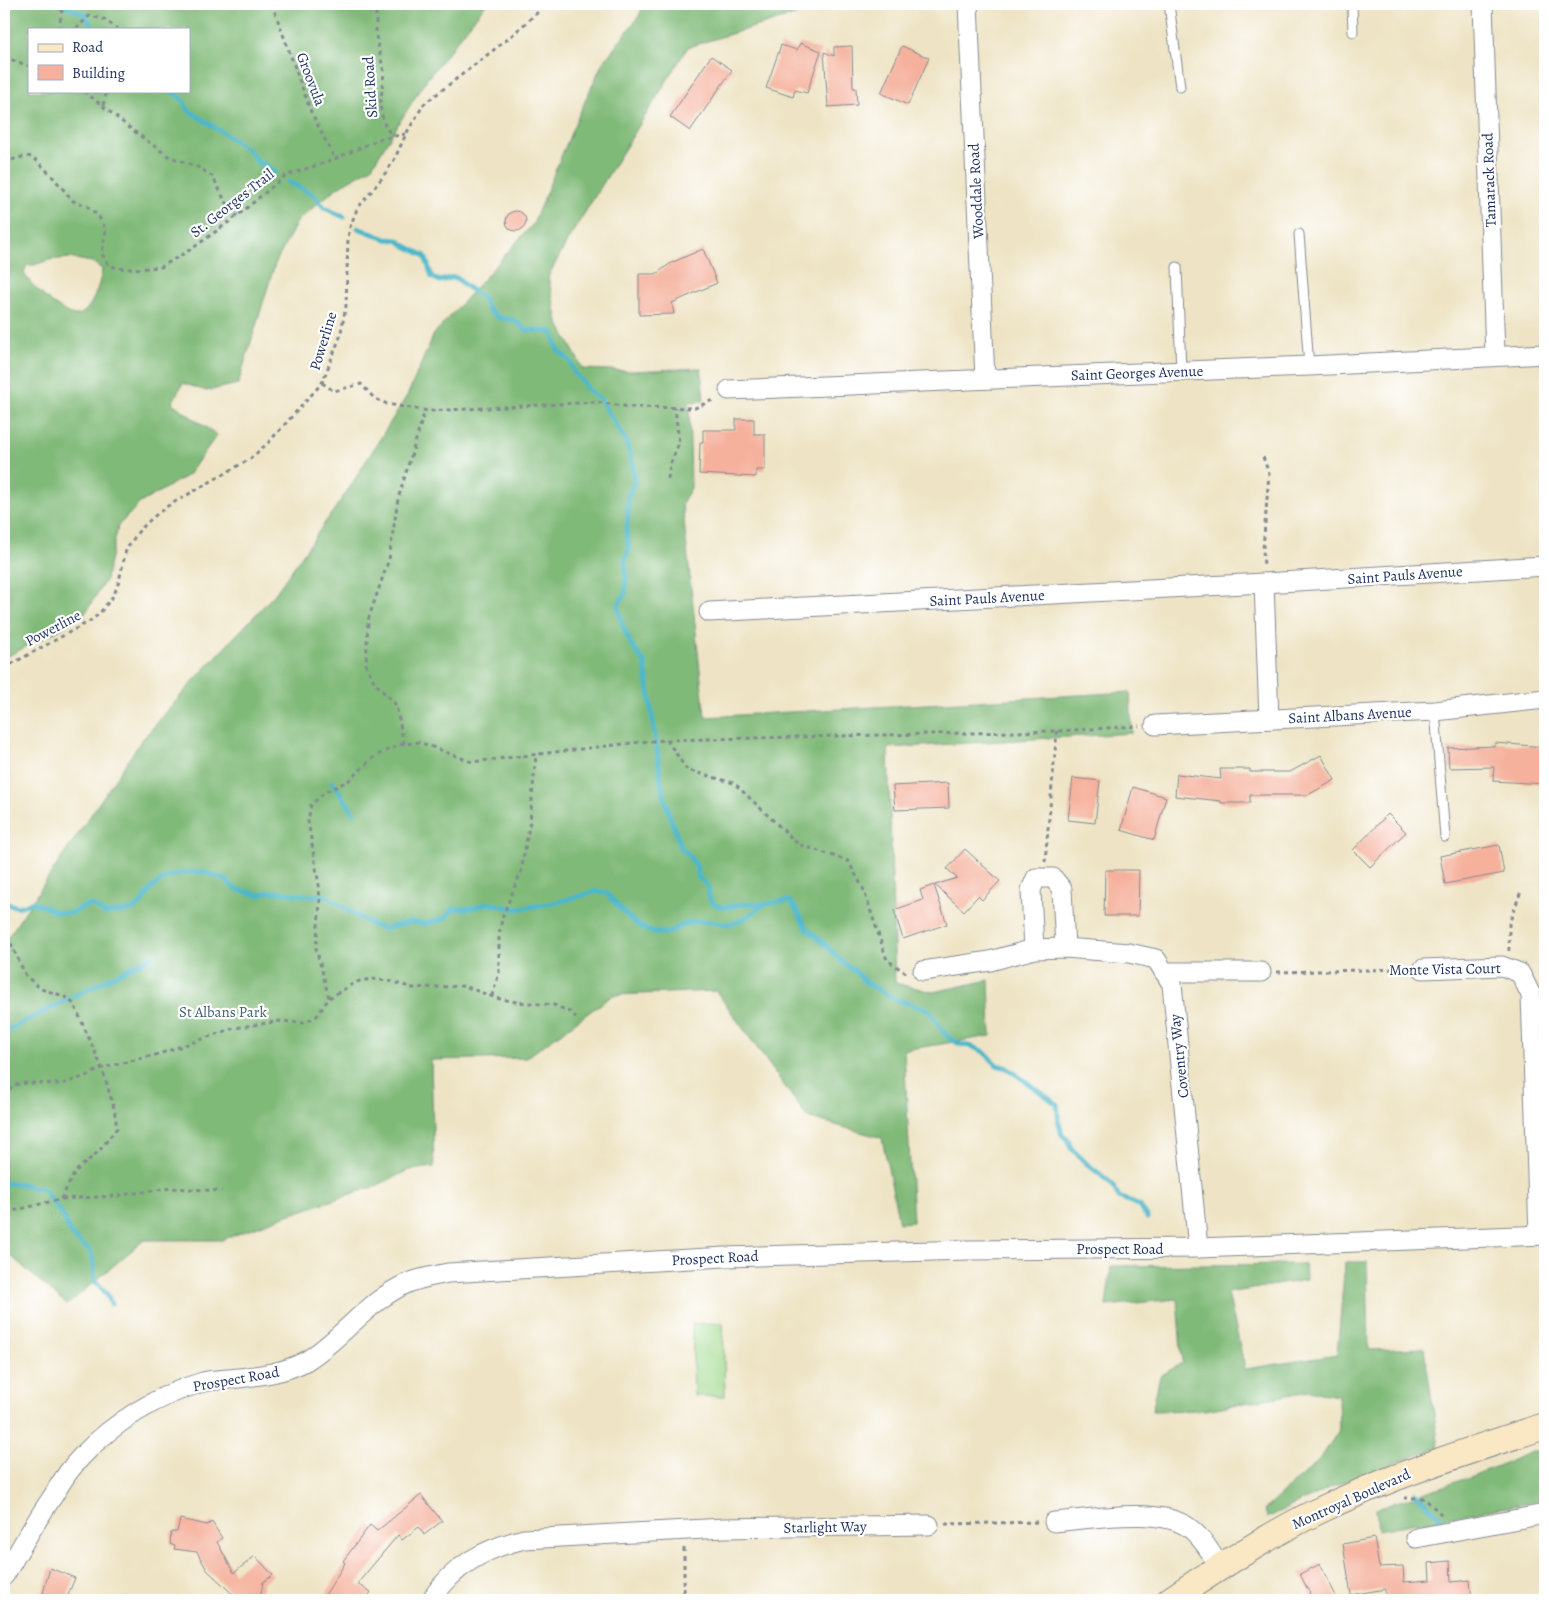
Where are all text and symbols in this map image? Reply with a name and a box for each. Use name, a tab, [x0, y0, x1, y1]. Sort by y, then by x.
legend	[28, 28, 190, 92]
text: Road	[72, 37, 104, 57]
street label: Groovula	[292, 50, 330, 108]
street label: Skid Road	[358, 55, 382, 118]
text: Building	[72, 63, 125, 83]
street label: Tamarack Road	[1477, 131, 1501, 228]
street label: Wooddale Road	[963, 142, 989, 240]
street label: St. Georges Trail	[186, 164, 278, 242]
street label: Powerline	[305, 309, 341, 373]
street label: Saint Georges Avenue	[1070, 361, 1204, 385]
street label: Saint Pauls Avenue	[1347, 561, 1464, 589]
street label: Saint Pauls Avenue	[929, 585, 1045, 611]
street label: Powerline	[22, 605, 85, 651]
street label: Saint Albans Avenue	[1288, 702, 1413, 728]
street label: Monte Vista Court	[1389, 958, 1501, 980]
park label: St Albans Park	[179, 1002, 268, 1022]
street label: Coventry Way	[1165, 1013, 1193, 1099]
street label: Prospect Road	[1076, 1239, 1165, 1259]
street label: Prospect Road	[671, 1246, 760, 1270]
street label: Prospect Road	[191, 1361, 282, 1396]
street label: Montroyal Boulevard	[1289, 1463, 1414, 1534]
street label: Starlight Way	[783, 1516, 867, 1538]

